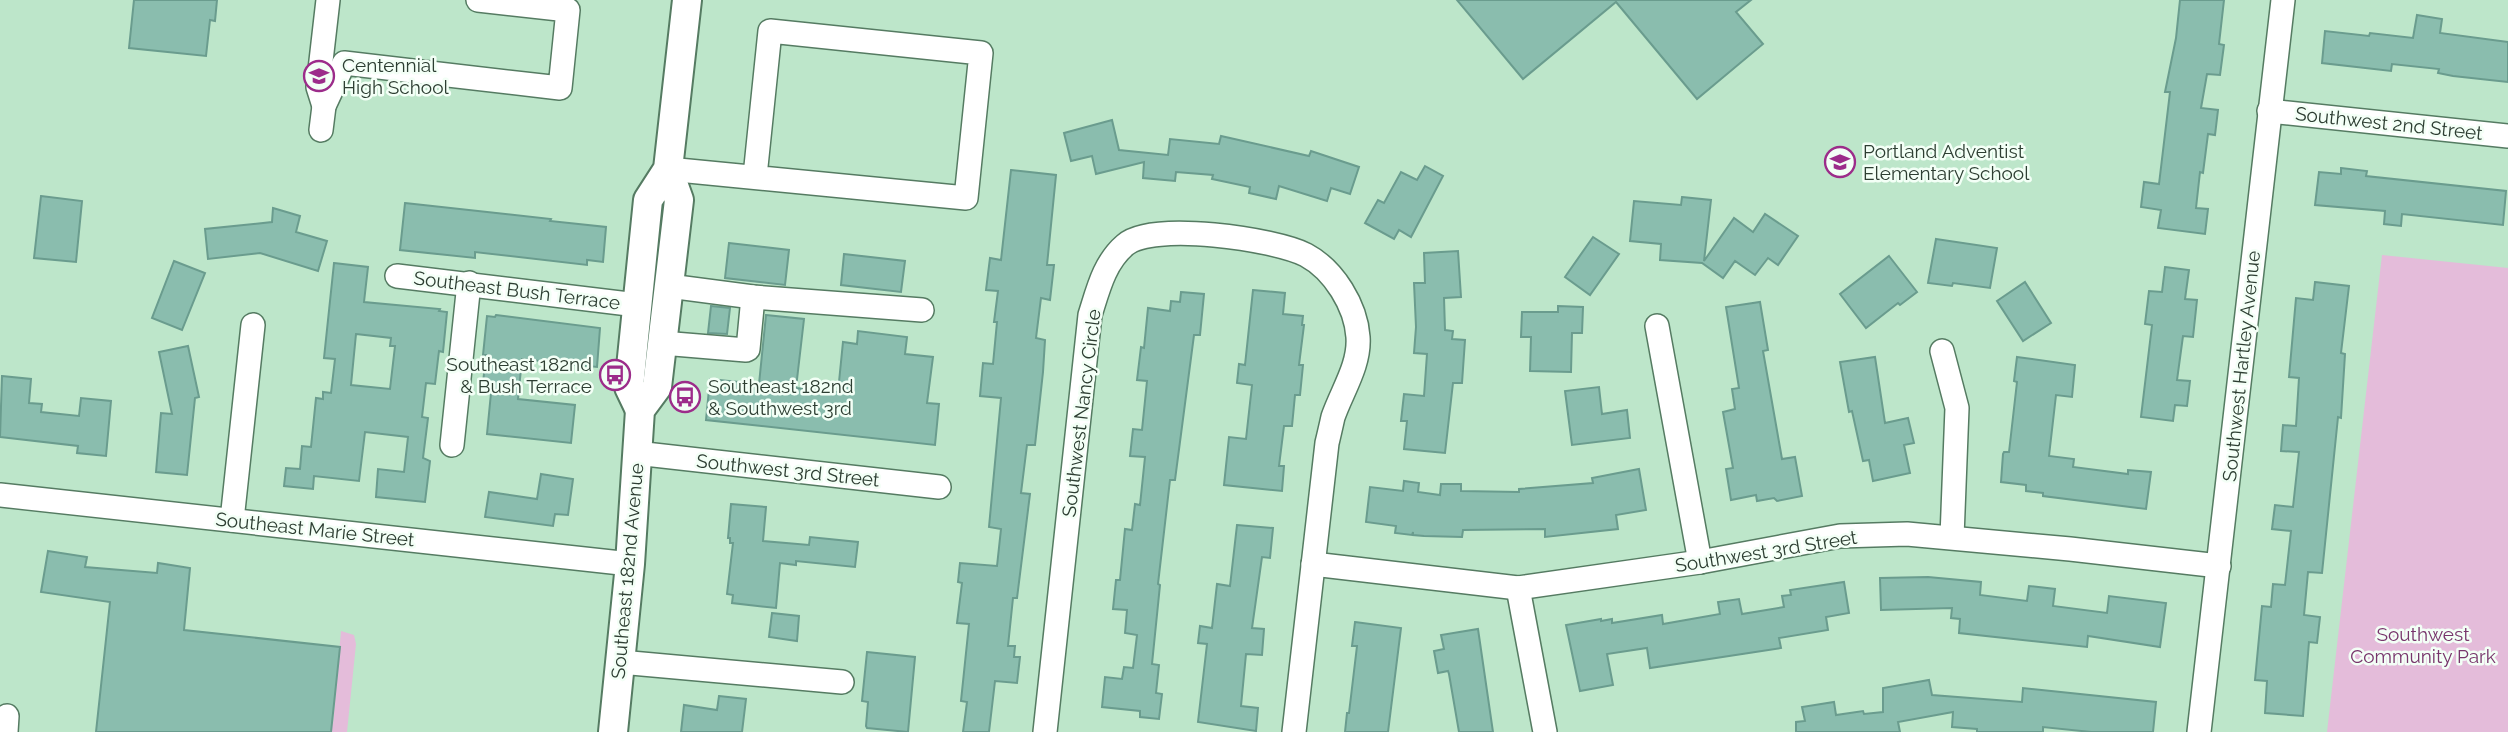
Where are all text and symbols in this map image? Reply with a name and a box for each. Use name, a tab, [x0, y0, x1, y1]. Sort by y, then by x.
place label: Centennial High School	[342, 54, 449, 98]
school or university icon: Centennial High School	[302, 59, 336, 93]
street label: Southwest 2nd Street	[2294, 102, 2484, 144]
place label: Portland Adventist Elementary School	[1863, 140, 2030, 184]
school or university icon: Portland Adventist Elementary School	[1823, 145, 1857, 179]
street label: Southwest Hartley Avenue	[2218, 249, 2264, 483]
street label: Southeast Bush Terrace	[413, 266, 621, 314]
street label: Southwest Nancy Circle	[1057, 308, 1105, 518]
place label: Southeast 182nd & Bush Terrace	[446, 353, 592, 397]
bus stop icon: Southeast 182nd & Bush Terrace	[598, 358, 632, 392]
place label: Southeast 182nd & Southwest 3rd	[708, 375, 854, 419]
bus stop icon: Southeast 182nd & Southwest 3rd	[668, 380, 702, 414]
street label: Southwest 3rd Street	[695, 449, 881, 491]
street label: Southeast 182nd Avenue	[607, 462, 647, 680]
street label: Southeast Marie Street	[214, 508, 416, 550]
street label: Southwest 3rd Street	[1673, 526, 1859, 576]
park label: Southwest Community Park	[2350, 623, 2496, 667]

